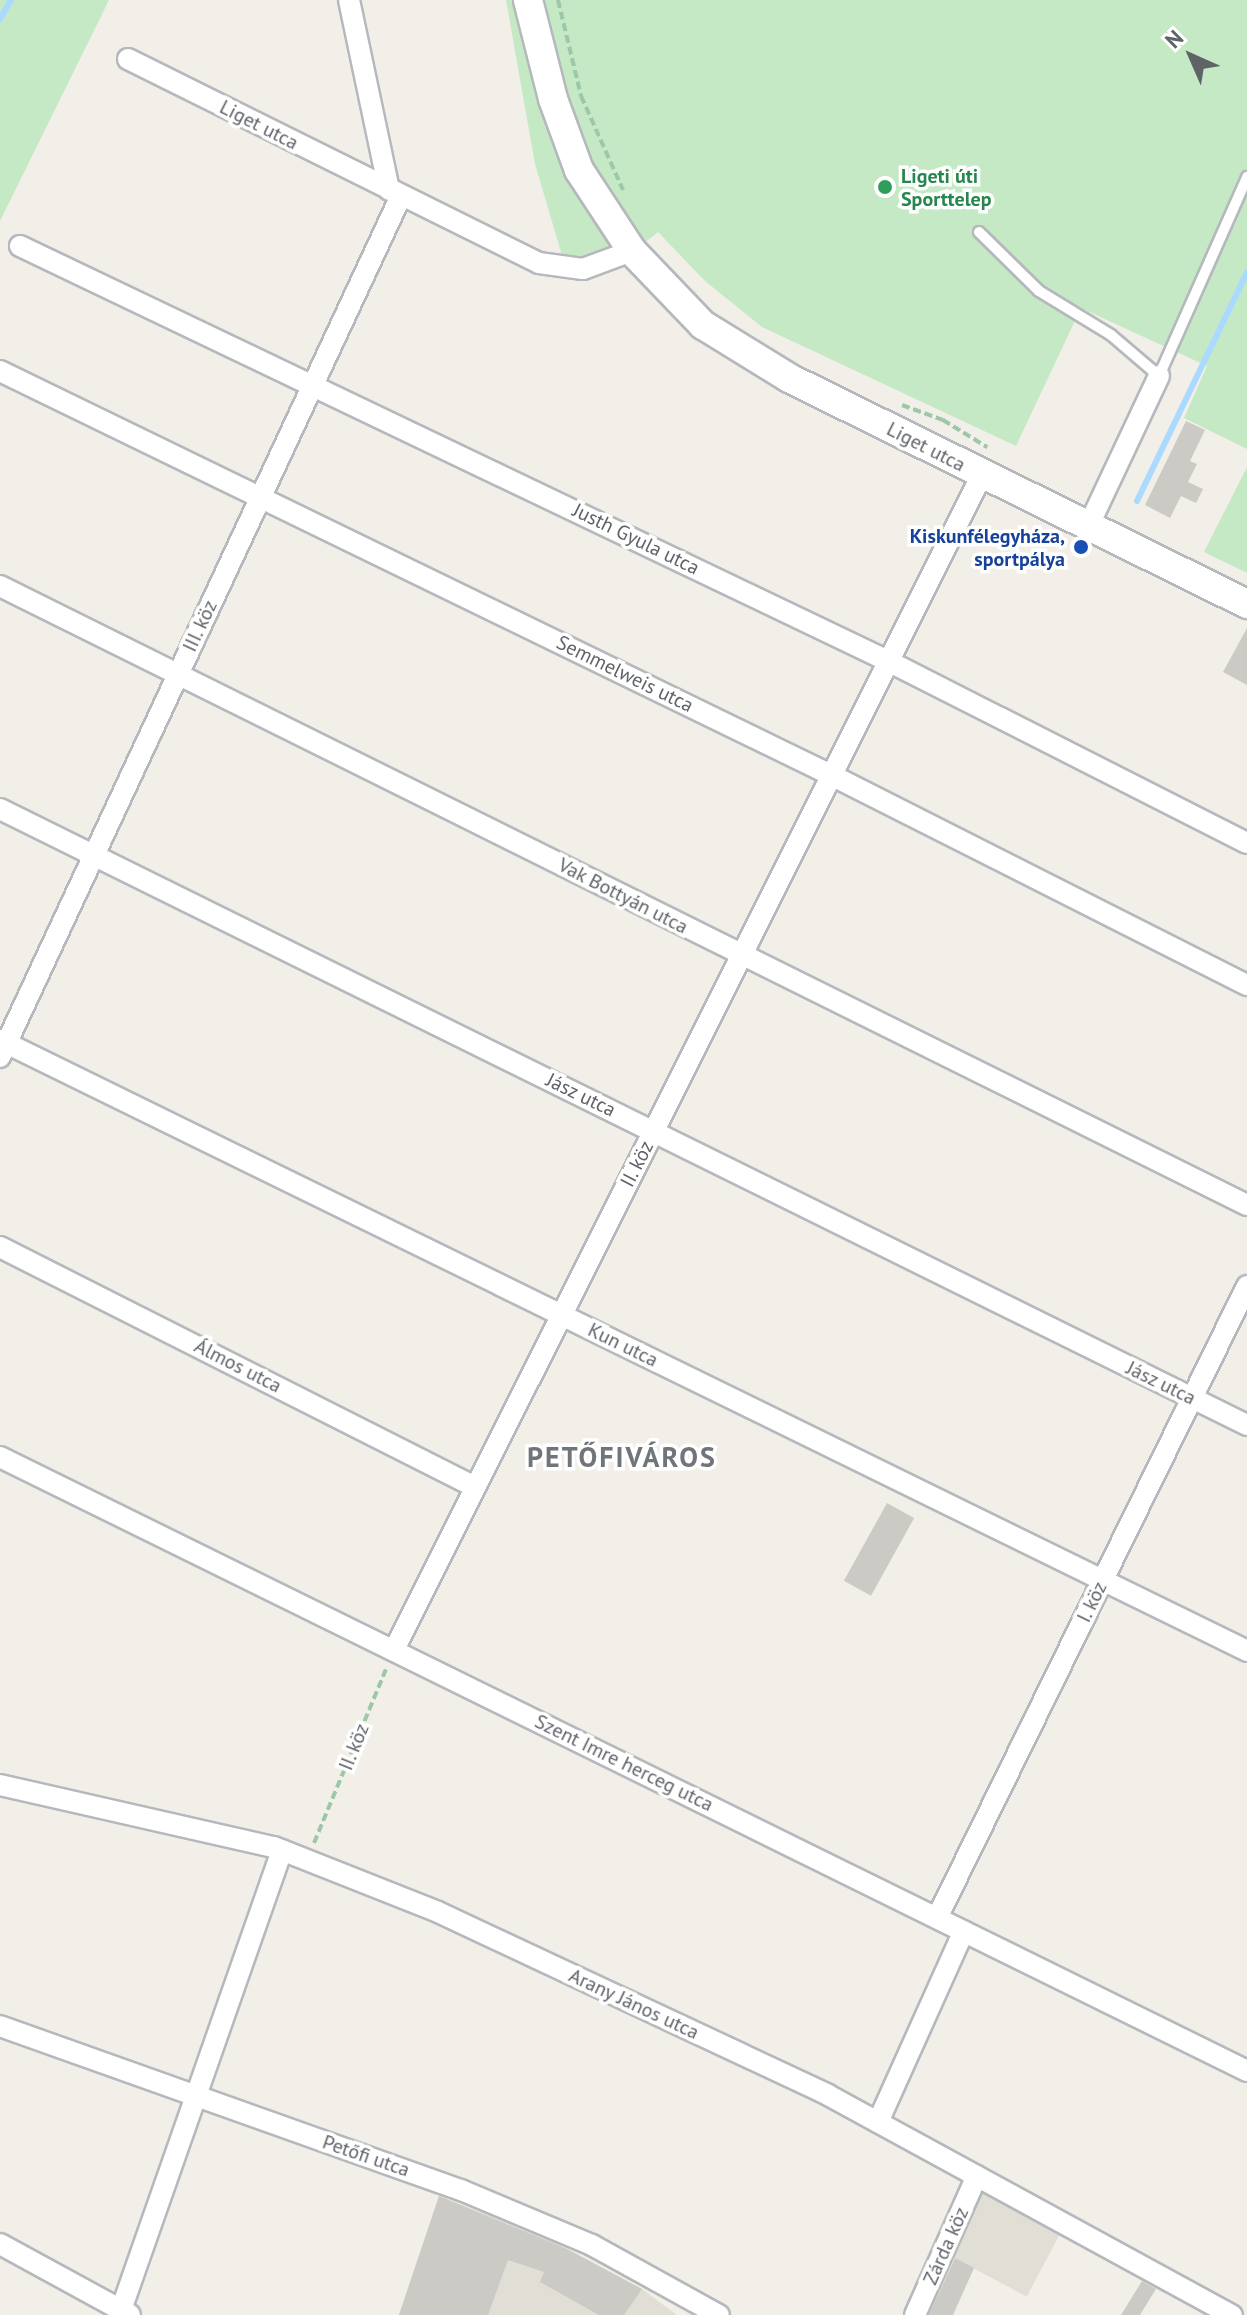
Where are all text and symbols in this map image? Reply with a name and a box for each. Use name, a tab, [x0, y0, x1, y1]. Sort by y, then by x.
north arrow	[1151, 16, 1231, 96]
text: N	[1159, 24, 1189, 54]
street label: Liget utca	[216, 95, 302, 155]
place label: Ligeti úti Sporttelep	[901, 164, 991, 211]
marker: Ligeti úti Sporttelep	[876, 178, 894, 196]
street label: Liget utca	[883, 417, 969, 477]
street label: Justh Gyula utca	[569, 498, 703, 580]
place label: Kiskunfélegyháza, sportpálya	[910, 524, 1065, 571]
marker: Kiskunfélegyháza, sportpálya	[1072, 538, 1090, 556]
street label: III. köz	[177, 596, 223, 656]
street label: Semmelweis utca	[553, 630, 697, 718]
street label: Vak Bottyán utca	[554, 853, 692, 939]
street label: Jász utca	[542, 1068, 620, 1122]
street label: II. köz	[615, 1136, 659, 1192]
street label: Kun utca	[584, 1318, 662, 1372]
street label: Álmos utca	[190, 1334, 286, 1398]
street label: Jász utca	[1122, 1356, 1200, 1410]
district label: PETŐFIVÁROS	[527, 1440, 717, 1474]
street label: I. köz	[1072, 1577, 1112, 1627]
street label: Szent Imre herceg utca	[531, 1709, 717, 1817]
street label: II. köz	[334, 1719, 374, 1775]
street label: Arany János utca	[565, 1963, 703, 2045]
street label: Petőfi utca	[319, 2130, 413, 2182]
street label: Zárda köz	[918, 2204, 974, 2288]

